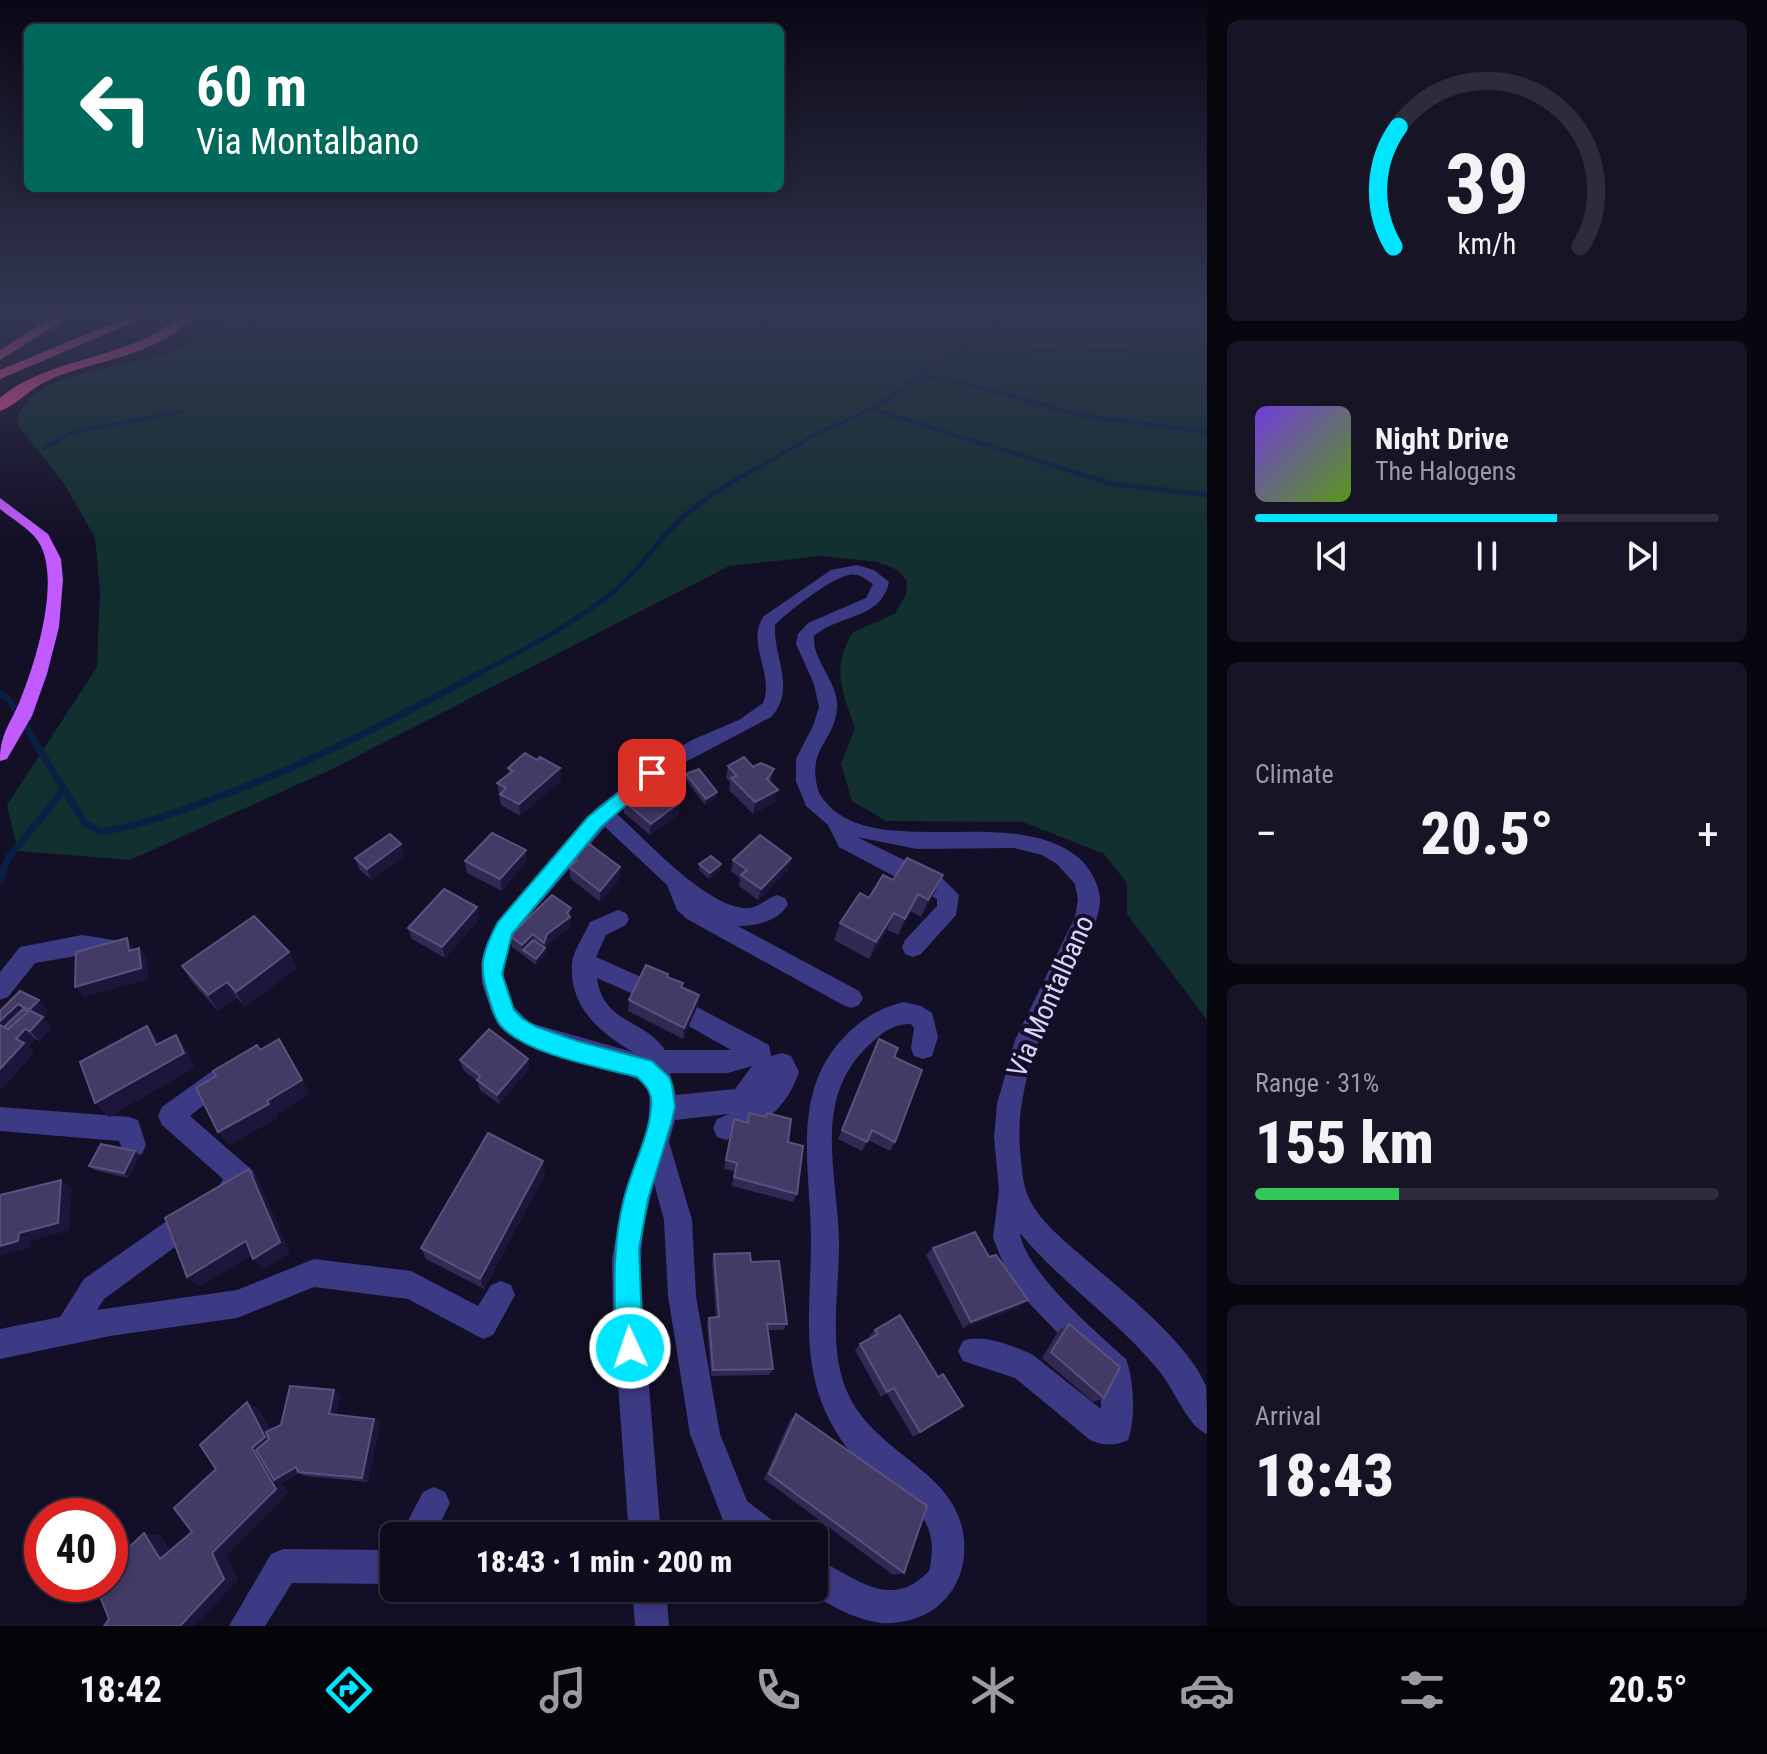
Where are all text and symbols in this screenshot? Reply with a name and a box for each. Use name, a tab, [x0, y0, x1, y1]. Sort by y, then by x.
text: 60 m	[196, 54, 307, 120]
icon: left	[64, 56, 168, 160]
text: Via Montalbano	[196, 121, 419, 163]
text: 39	[1445, 135, 1529, 232]
text: km/h	[1458, 227, 1516, 261]
text: Night Drive	[1375, 421, 1509, 456]
text: The Halogens	[1375, 456, 1516, 486]
icon: previous	[1310, 534, 1354, 578]
icon: pause	[1465, 534, 1509, 578]
icon: next	[1620, 534, 1664, 578]
pin	[618, 739, 686, 807]
icon: arrive	[630, 751, 674, 795]
text: Climate	[1255, 759, 1334, 789]
text: 20.5°	[1421, 798, 1554, 869]
text: −	[1255, 808, 1277, 860]
text: +	[1697, 808, 1719, 860]
street label: Via Montalbano	[1000, 910, 1101, 1082]
text: Range · 31%	[1255, 1068, 1379, 1098]
text: 155 km	[1255, 1107, 1434, 1178]
position arrow	[588, 1306, 672, 1390]
text: Arrival	[1255, 1401, 1321, 1431]
text: 18:43	[1255, 1440, 1394, 1511]
speed limit sign: 40	[24, 1498, 128, 1602]
text: 18:43 · 1 min · 200 m	[476, 1544, 732, 1579]
icon: directions	[321, 1662, 377, 1718]
icon: music	[535, 1662, 591, 1718]
icon: phone	[750, 1662, 806, 1718]
icon: climate	[965, 1662, 1021, 1718]
icon: car	[1179, 1662, 1235, 1718]
icon: filters	[1394, 1662, 1450, 1718]
text: 18:42	[79, 1669, 162, 1711]
text: 20.5°	[1609, 1669, 1688, 1711]

